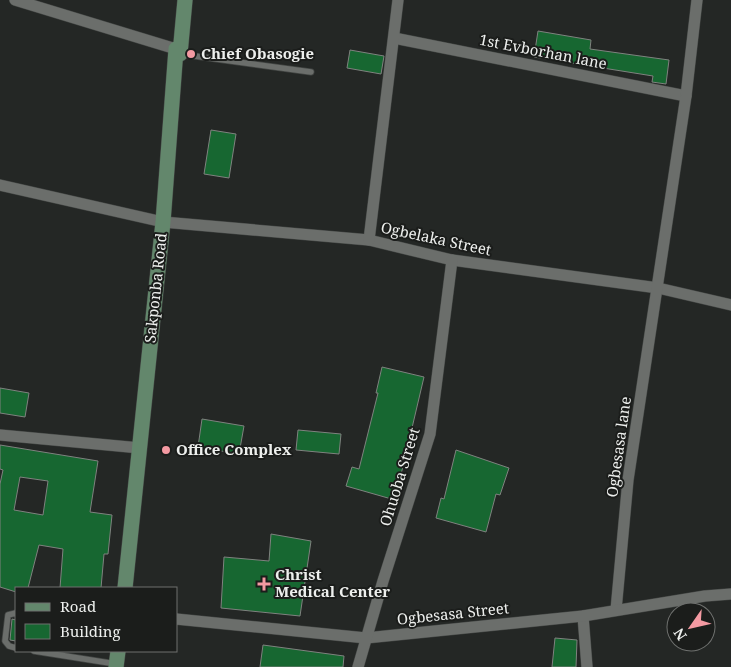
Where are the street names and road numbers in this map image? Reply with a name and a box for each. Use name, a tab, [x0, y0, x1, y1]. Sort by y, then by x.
street label: 1st Evborhan lane	[478, 29, 609, 73]
street label: Ogbelaka Street	[379, 217, 493, 259]
street label: Sakponba Road	[139, 232, 171, 344]
street label: Ogbesasa lane	[601, 395, 635, 499]
street label: Ohuoba Street	[375, 425, 424, 529]
street label: Ogbesasa Street	[396, 597, 510, 629]

